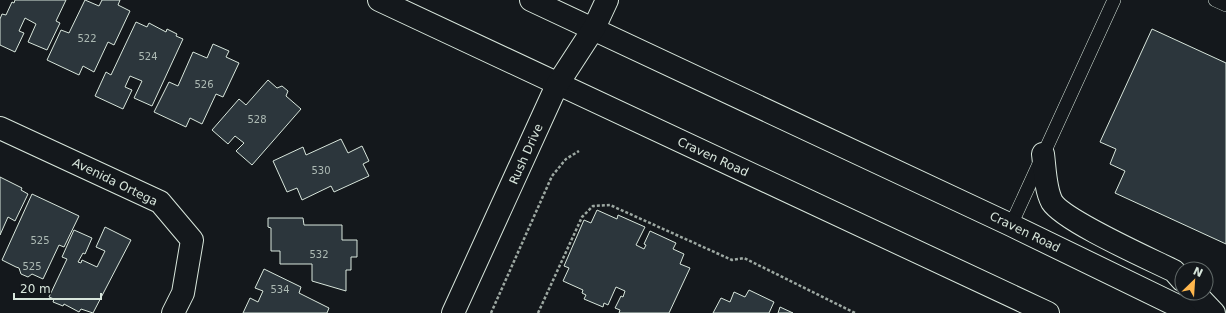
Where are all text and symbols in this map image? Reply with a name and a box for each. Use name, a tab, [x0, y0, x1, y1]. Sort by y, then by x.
house number: 522	[77, 33, 97, 44]
house number: 524	[138, 51, 158, 62]
house number: 526	[194, 79, 214, 90]
house number: 528	[247, 114, 267, 125]
street label: Rush Drive	[506, 121, 546, 187]
street label: Craven Road	[675, 134, 751, 180]
street label: Avenida Ortega	[70, 155, 160, 209]
house number: 530	[311, 165, 331, 176]
street label: Craven Road	[987, 209, 1063, 255]
house number: 525	[30, 235, 50, 246]
house number: 532	[309, 249, 329, 260]
house number: 525	[22, 261, 42, 272]
north arrow	[1174, 261, 1214, 301]
text: N	[1191, 265, 1205, 280]
scale bar	[14, 275, 101, 301]
text: 20 m	[20, 282, 51, 296]
house number: 534	[270, 284, 290, 295]

